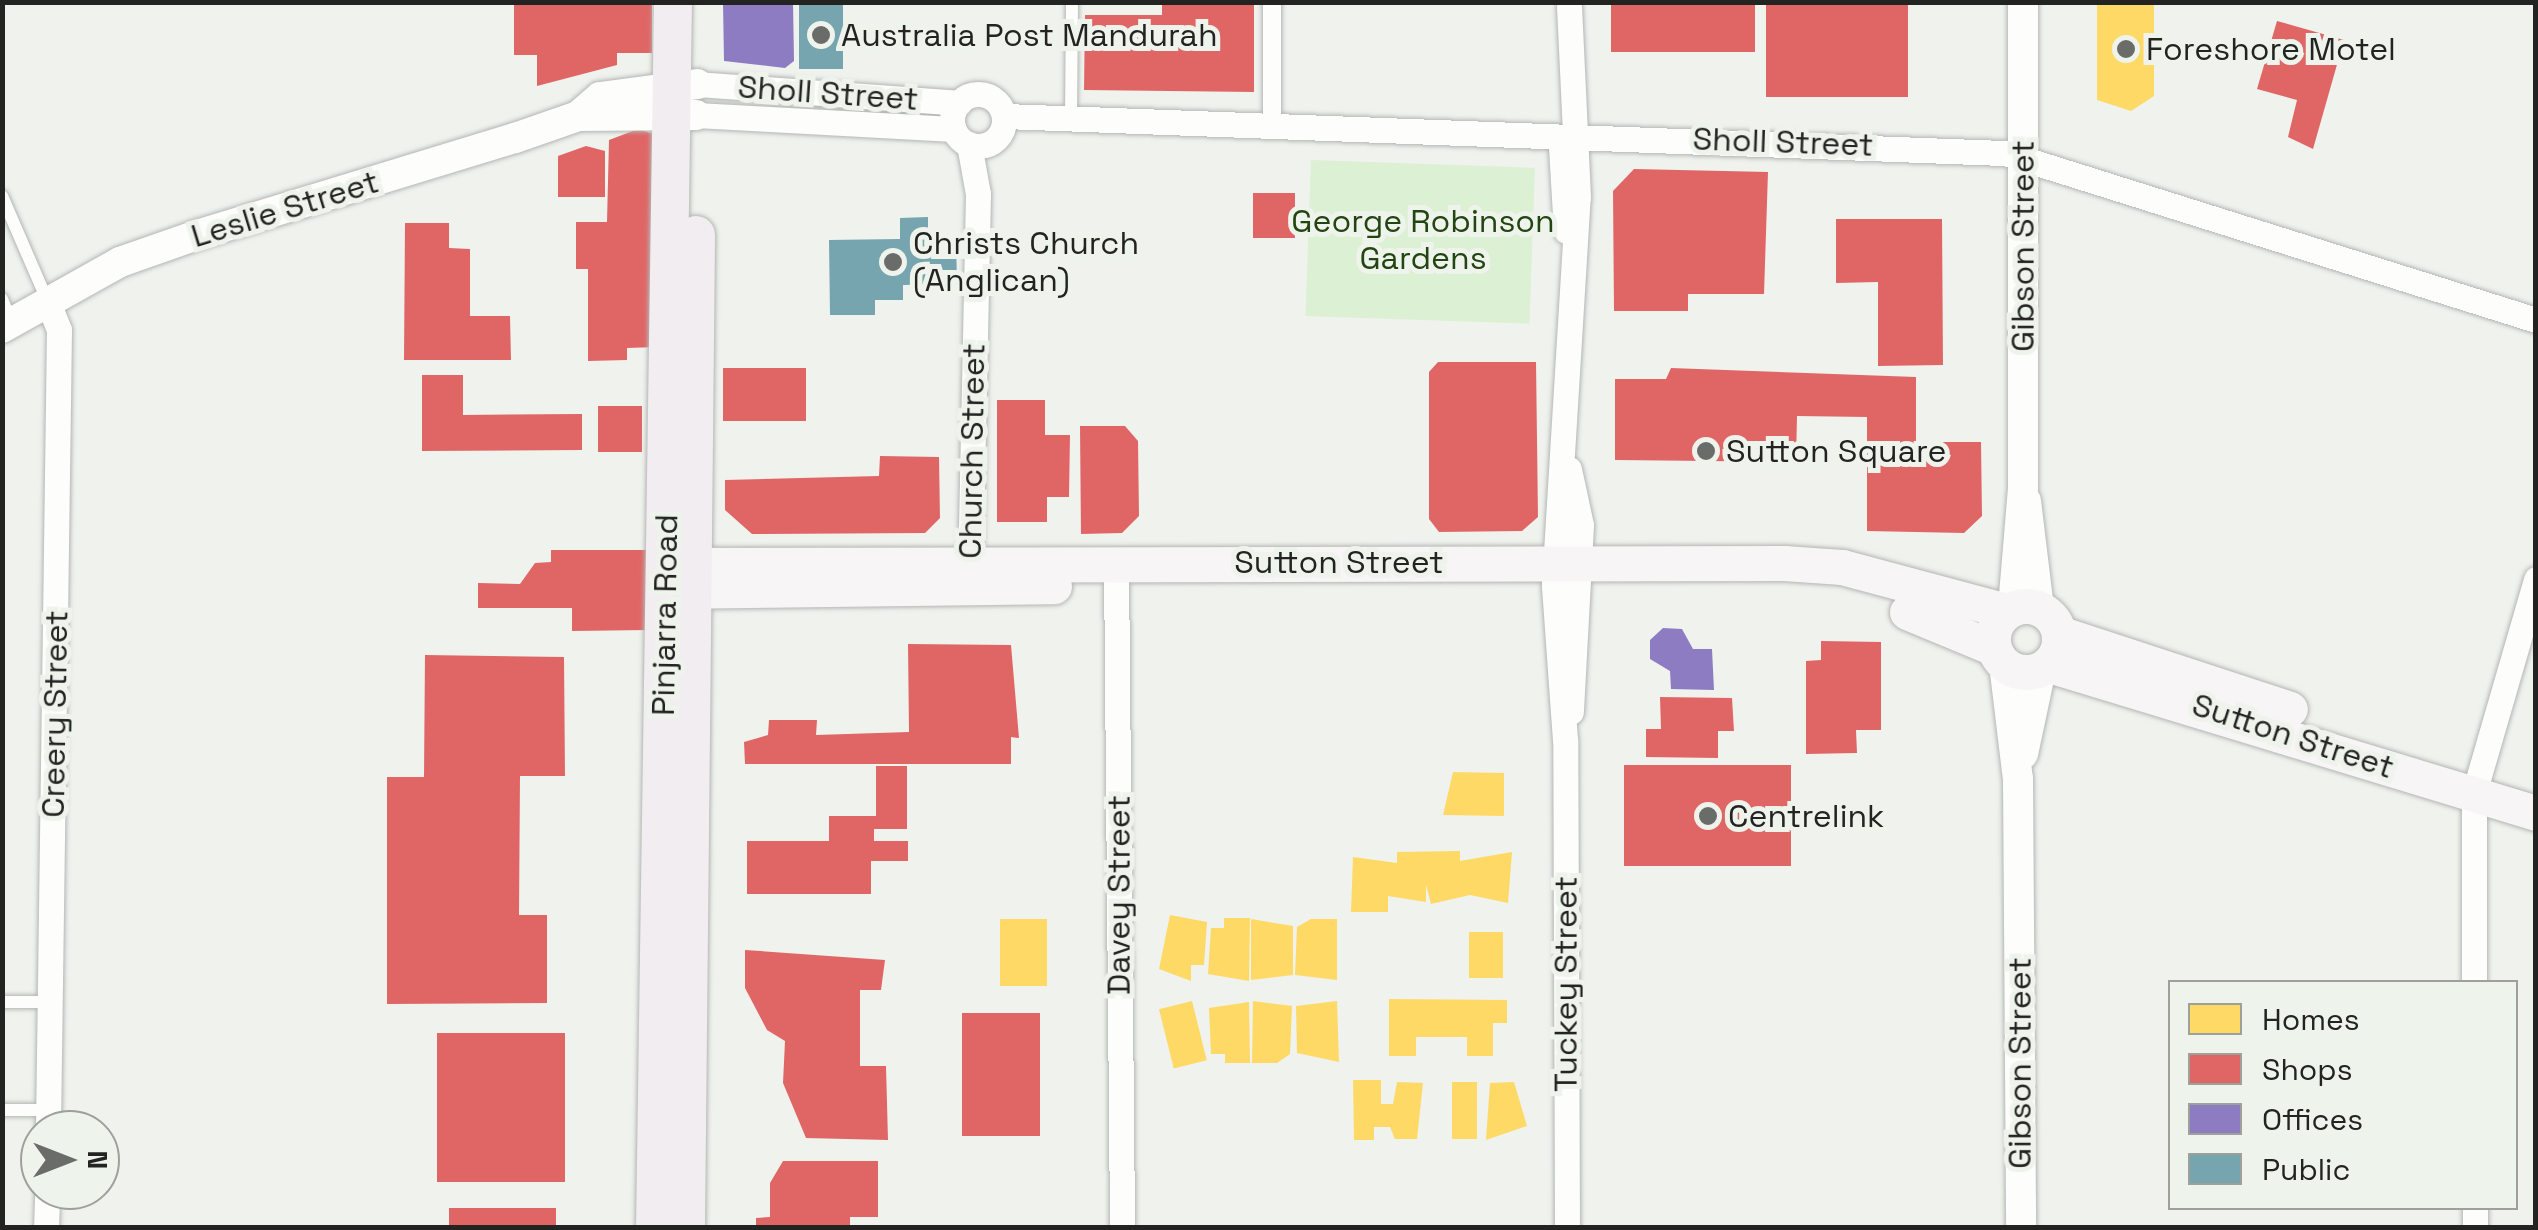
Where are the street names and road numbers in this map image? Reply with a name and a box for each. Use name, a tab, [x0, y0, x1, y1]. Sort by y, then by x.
street label: Sholl Street	[737, 68, 919, 118]
street label: Sholl Street	[1692, 120, 1874, 164]
street label: Gibson Street	[2004, 140, 2042, 352]
street label: Leslie Street	[187, 162, 383, 256]
street label: Church Street	[951, 343, 993, 559]
street label: Pinjarra Road	[644, 514, 686, 716]
street label: Sutton Street	[1234, 543, 1444, 581]
street label: Creery Street	[34, 610, 76, 818]
street label: Sutton Street	[2187, 685, 2399, 787]
street label: Davey Street	[1100, 795, 1138, 995]
street label: Tuckey Street	[1547, 876, 1585, 1092]
street label: Gibson Street	[2001, 957, 2039, 1169]

